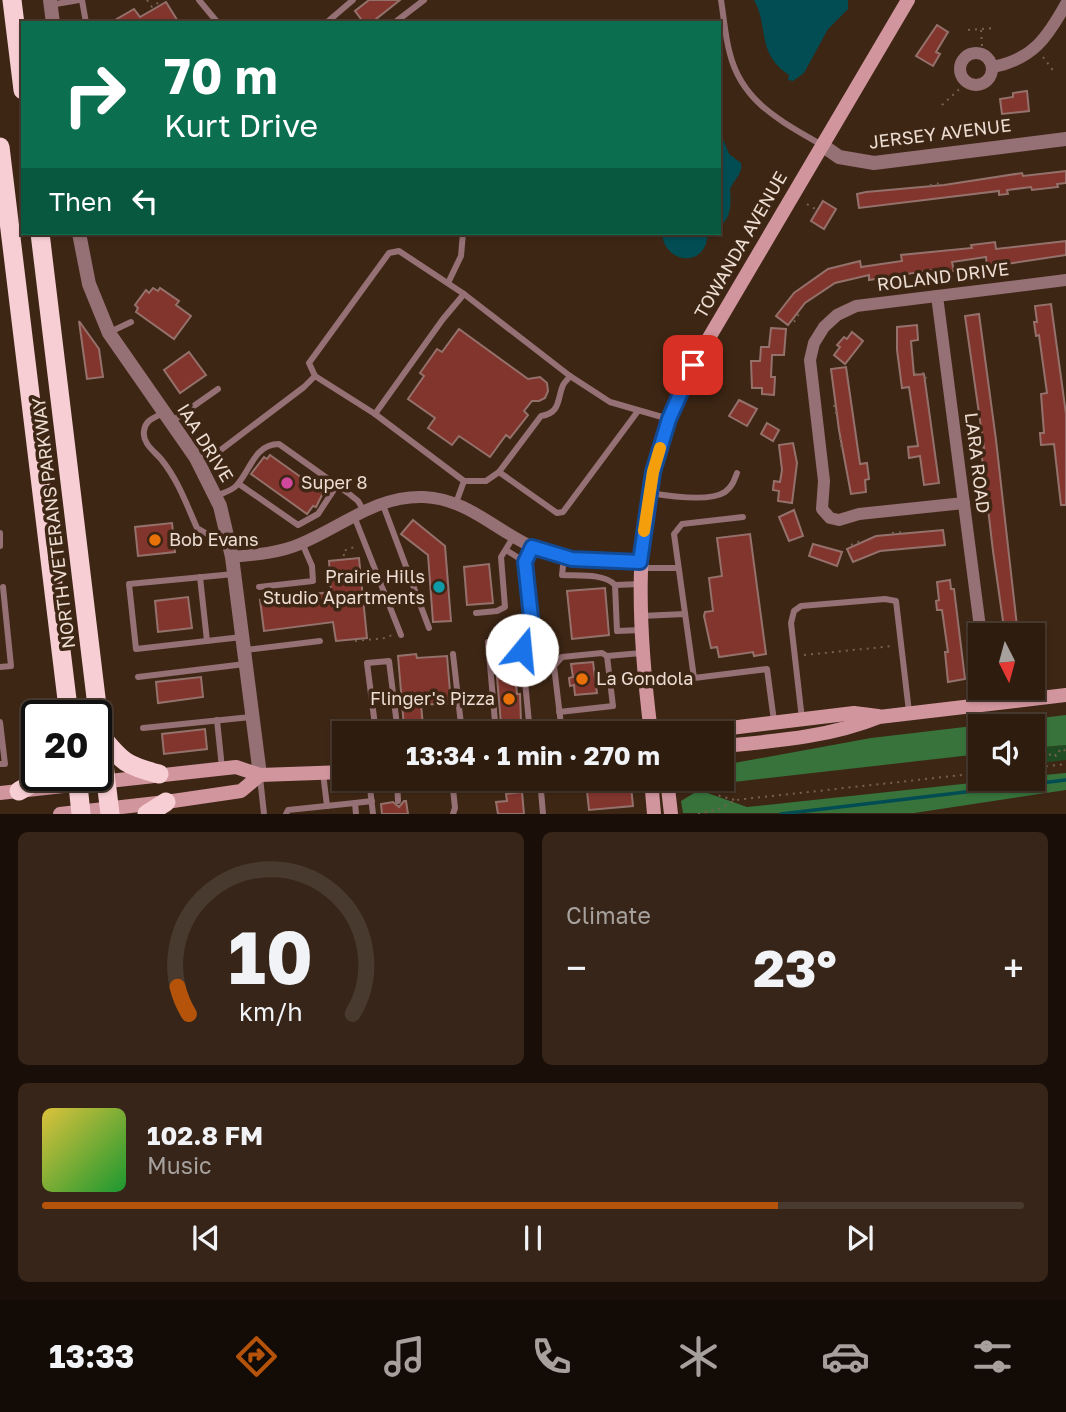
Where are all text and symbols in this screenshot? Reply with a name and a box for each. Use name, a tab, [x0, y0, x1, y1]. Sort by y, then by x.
text: 70 m	[164, 46, 278, 105]
icon: right	[49, 49, 140, 140]
text: Kurt Drive	[164, 106, 318, 144]
street label: JERSEY AVENUE	[867, 113, 1012, 153]
street label: TOWANDA AVENUE	[689, 167, 791, 322]
icon: left	[126, 182, 164, 220]
text: Then	[49, 186, 112, 217]
street label: ROLAND DRIVE	[876, 257, 1010, 295]
pin	[663, 335, 723, 395]
icon: arrive	[674, 346, 712, 384]
street label: NORTH VETERANS PARKWAY	[27, 396, 79, 650]
street label: IAA DRIVE	[173, 399, 239, 486]
street label: LARA ROAD	[961, 411, 995, 515]
place label: Super 8	[301, 471, 367, 493]
marker: Super 8	[279, 475, 295, 491]
place label: Bob Evans	[169, 528, 259, 550]
marker: Bob Evans	[147, 532, 163, 548]
place label: Prairie Hills Studio Apartments	[263, 565, 425, 608]
marker: Prairie Hills Studio Apartments	[431, 579, 447, 595]
position arrow	[485, 613, 559, 687]
north arrow	[968, 623, 1045, 700]
map controls	[968, 623, 1045, 791]
place label: La Gondola	[596, 667, 693, 689]
marker: La Gondola	[574, 671, 590, 687]
place label: Flinger's Pizza	[370, 687, 495, 709]
marker: Flinger's Pizza	[501, 691, 517, 707]
speed limit sign: 20	[21, 700, 112, 791]
button: sound	[968, 714, 1045, 791]
text: 13:34 · 1 min · 270 m	[406, 740, 660, 771]
text: Climate	[566, 901, 651, 929]
text: 10	[229, 914, 313, 1001]
text: 23°	[753, 936, 837, 998]
text: −	[566, 945, 587, 990]
text: +	[1003, 945, 1024, 990]
text: km/h	[239, 996, 303, 1027]
text: 102.8 FM	[147, 1120, 263, 1151]
text: Music	[147, 1151, 212, 1179]
icon: previous	[187, 1219, 225, 1257]
icon: pause	[514, 1219, 552, 1257]
icon: next	[841, 1219, 879, 1257]
icon: directions	[232, 1332, 281, 1381]
icon: music	[380, 1332, 429, 1381]
icon: phone	[527, 1332, 576, 1381]
icon: climate	[674, 1332, 723, 1381]
icon: car	[821, 1332, 870, 1381]
icon: filters	[968, 1332, 1017, 1381]
text: 13:33	[49, 1337, 134, 1375]

